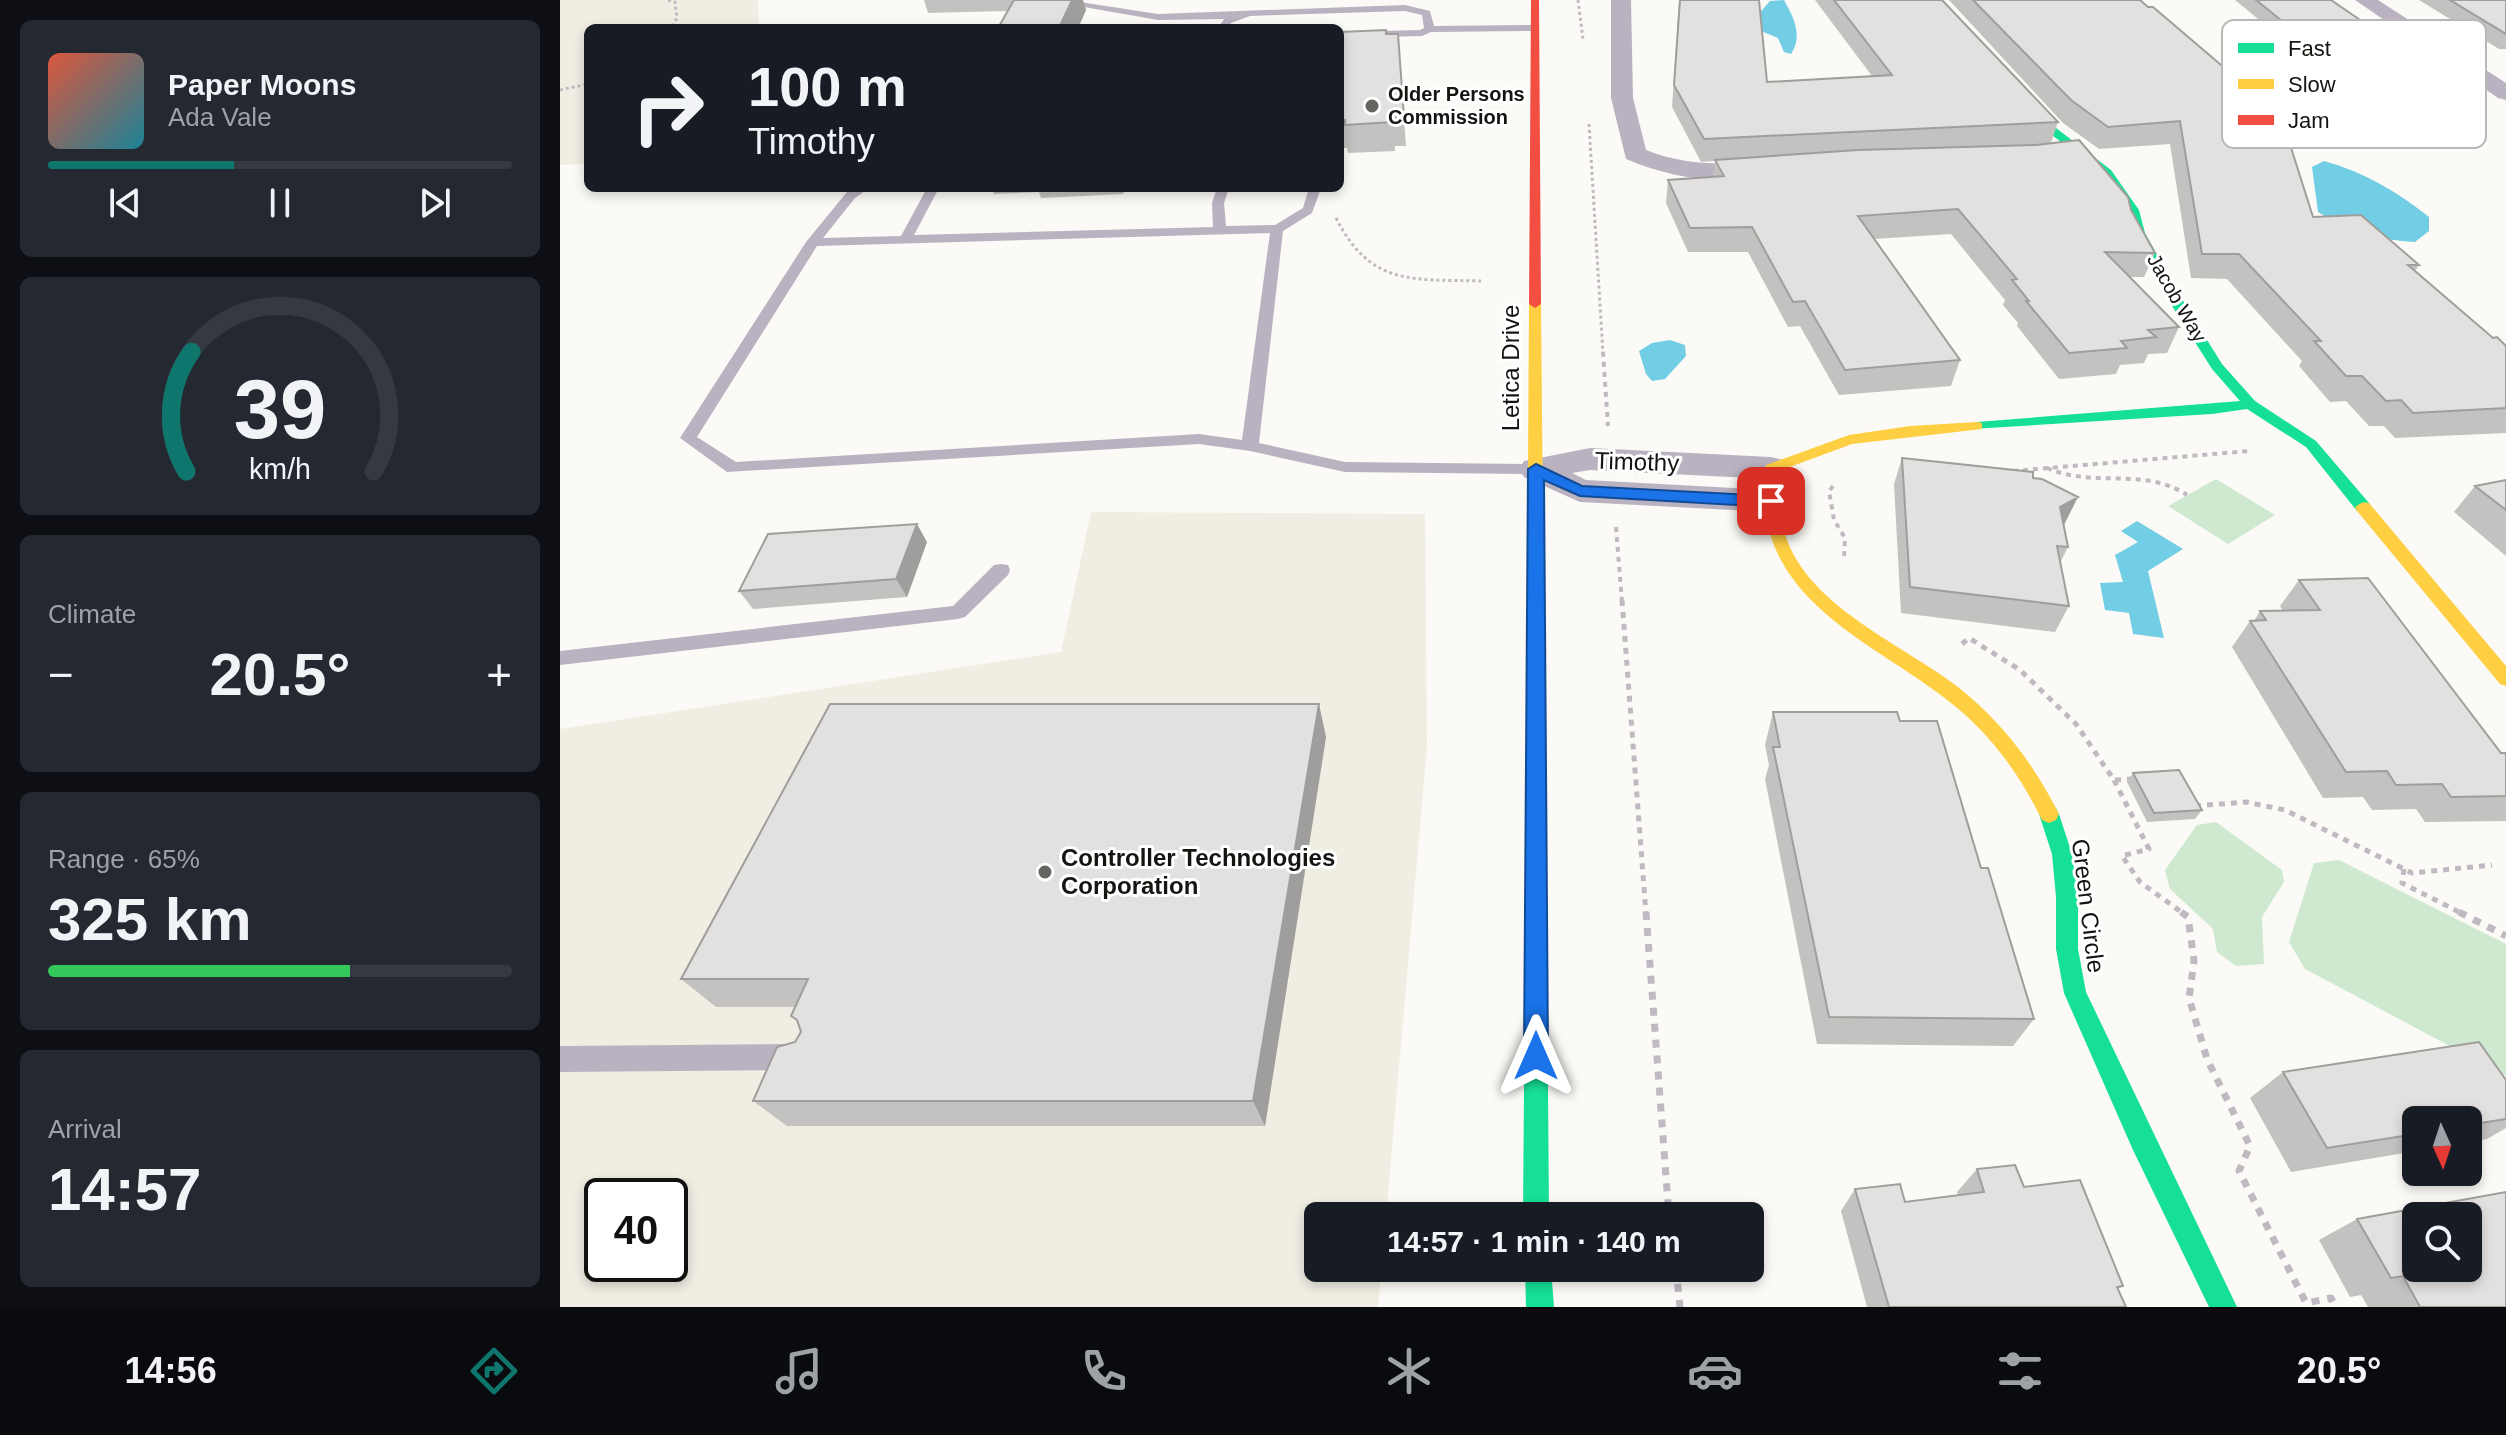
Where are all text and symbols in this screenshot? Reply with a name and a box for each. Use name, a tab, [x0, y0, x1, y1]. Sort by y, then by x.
legend	[2222, 20, 2486, 148]
text: Fast	[2288, 36, 2331, 61]
text: 100 m	[748, 55, 907, 118]
icon: right	[616, 56, 720, 160]
text: Paper Moons	[168, 68, 356, 101]
text: Slow	[2288, 72, 2336, 97]
place label: Older Persons Commission	[1388, 83, 1525, 128]
marker: Older Persons Commission	[1363, 97, 1381, 115]
text: Ada Vale	[168, 102, 272, 132]
text: Jam	[2288, 108, 2330, 133]
text: Timothy	[748, 121, 875, 162]
icon: previous	[103, 181, 147, 225]
icon: pause	[258, 181, 302, 225]
icon: next	[413, 181, 457, 225]
street label: Jacob Way	[2143, 250, 2211, 346]
street label: Letica Drive	[1497, 305, 1524, 431]
text: 39	[234, 363, 326, 456]
street label: Timothy	[1594, 447, 1680, 476]
text: km/h	[249, 453, 311, 485]
pin	[1737, 467, 1805, 535]
icon: arrive	[1749, 479, 1793, 523]
text: Climate	[48, 599, 136, 629]
text: 20.5°	[210, 641, 350, 708]
text: −	[48, 650, 74, 699]
text: +	[486, 650, 512, 699]
street label: Green Circle	[2067, 837, 2110, 974]
text: Range · 65%	[48, 844, 200, 874]
place label: Controller Technologies Corporation	[1061, 844, 1335, 899]
marker: Controller Technologies Corporation	[1036, 863, 1054, 881]
text: 325 km	[48, 886, 252, 953]
position arrow	[1494, 1014, 1578, 1098]
north arrow	[2402, 1106, 2482, 1186]
map controls	[2402, 1106, 2482, 1282]
text: Arrival	[48, 1114, 122, 1144]
text: 14:57	[48, 1156, 201, 1223]
speed limit sign: 40	[584, 1178, 688, 1282]
button: search	[2402, 1202, 2482, 1282]
text: 14:57 · 1 min · 140 m	[1387, 1225, 1681, 1258]
icon: directions	[466, 1343, 522, 1399]
icon: music	[771, 1343, 827, 1399]
icon: phone	[1076, 1343, 1132, 1399]
icon: climate	[1381, 1343, 1437, 1399]
icon: car	[1687, 1343, 1743, 1399]
icon: filters	[1992, 1343, 2048, 1399]
text: 14:56	[125, 1350, 217, 1391]
text: 20.5°	[2297, 1350, 2381, 1391]

